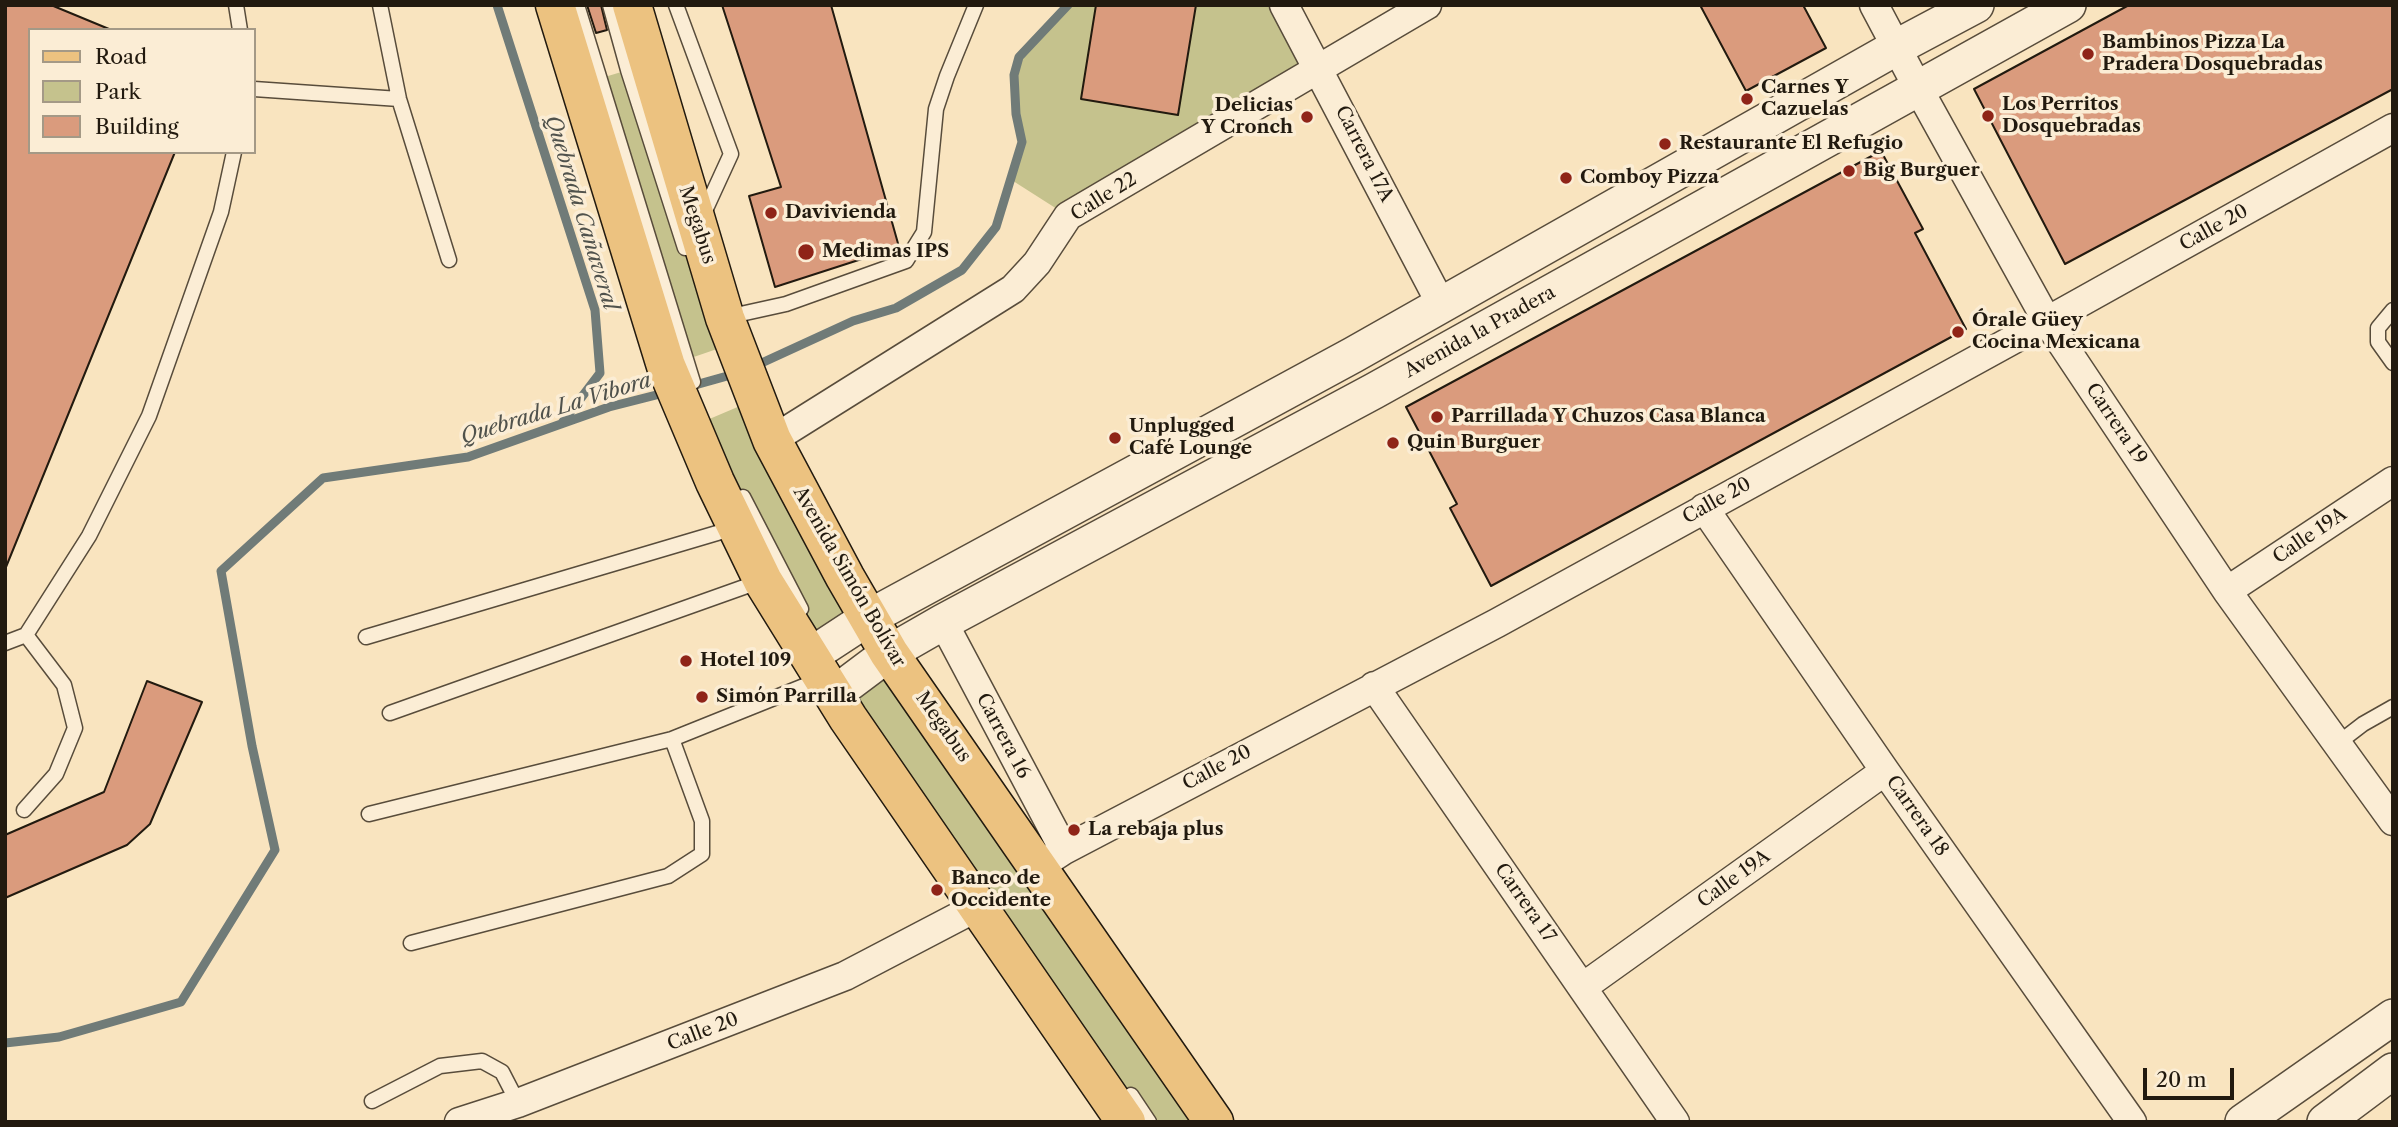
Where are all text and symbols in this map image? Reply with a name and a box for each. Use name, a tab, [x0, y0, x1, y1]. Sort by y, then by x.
legend	[28, 28, 256, 154]
place label: Bambinos Pizza La Pradera Dosquebradas	[2102, 32, 2323, 76]
text: Road	[95, 44, 147, 69]
marker: Bambinos Pizza La Pradera Dosquebradas	[2080, 46, 2096, 62]
place label: Carnes Y Cazuelas	[1761, 77, 1849, 121]
text: Park	[95, 79, 141, 104]
marker: Carnes Y Cazuelas	[1739, 91, 1755, 107]
place label: Los Perritos Dosquebradas	[2002, 94, 2141, 138]
place label: Delicias Y Cronch	[1201, 95, 1293, 139]
street label: Carrera 17A	[1330, 102, 1398, 206]
marker: Los Perritos Dosquebradas	[1980, 108, 1996, 124]
marker: Delicias Y Cronch	[1299, 109, 1315, 125]
water label: Quebrada Cañaveral	[539, 112, 623, 314]
text: Building	[95, 114, 179, 139]
place label: Restaurante El Refugio	[1679, 133, 1903, 155]
marker: Restaurante El Refugio	[1657, 136, 1673, 152]
place label: Big Burguer	[1863, 160, 1980, 182]
marker: Big Burguer	[1841, 163, 1857, 179]
place label: Comboy Pizza	[1580, 167, 1719, 189]
street label: Calle 22	[1067, 168, 1141, 226]
marker: Comboy Pizza	[1558, 170, 1574, 186]
street label: Megabus	[674, 183, 720, 267]
street label: Calle 20	[2176, 200, 2252, 256]
place label: Davivienda	[785, 202, 897, 224]
marker: Davivienda	[763, 205, 779, 221]
place label: Medimas IPS	[822, 241, 949, 263]
marker: Medimas IPS	[796, 242, 816, 262]
street label: Avenida la Pradera	[1401, 281, 1559, 383]
place label: Órale Güey Cocina Mexicana	[1972, 310, 2140, 354]
marker: Órale Güey Cocina Mexicana	[1950, 324, 1966, 340]
water label: Quebrada La Vibora	[458, 368, 654, 450]
street label: Carrera 19	[2080, 379, 2152, 469]
place label: Parrillada Y Chuzos Casa Blanca	[1451, 406, 1766, 428]
marker: Parrillada Y Chuzos Casa Blanca	[1429, 409, 1445, 425]
place label: Unplugged Café Lounge	[1129, 416, 1252, 460]
marker: Unplugged Café Lounge	[1107, 430, 1123, 446]
place label: Quin Burguer	[1407, 432, 1541, 454]
marker: Quin Burguer	[1385, 435, 1401, 451]
street label: Calle 20	[1679, 473, 1755, 529]
street label: Avenida Simón Bolívar	[788, 483, 910, 671]
street label: Calle 19A	[2269, 503, 2351, 569]
place label: Hotel 109	[700, 650, 791, 672]
marker: Hotel 109	[678, 653, 694, 669]
place label: Simón Parrilla	[716, 686, 857, 708]
street label: Megabus	[910, 687, 976, 767]
marker: Simón Parrilla	[694, 689, 710, 705]
street label: Carrera 16	[971, 690, 1035, 782]
street label: Calle 20	[1179, 740, 1255, 796]
street label: Carrera 18	[1881, 771, 1953, 861]
place label: La rebaja plus	[1088, 819, 1223, 841]
marker: La rebaja plus	[1066, 822, 1082, 838]
street label: Calle 19A	[1693, 845, 1775, 913]
street label: Carrera 17	[1489, 859, 1561, 947]
place label: Banco de Occidente	[951, 868, 1051, 912]
marker: Banco de Occidente	[929, 882, 945, 898]
street label: Calle 20	[664, 1008, 742, 1056]
scale bar	[2146, 1054, 2237, 1098]
text: 20 m	[2156, 1067, 2207, 1092]

